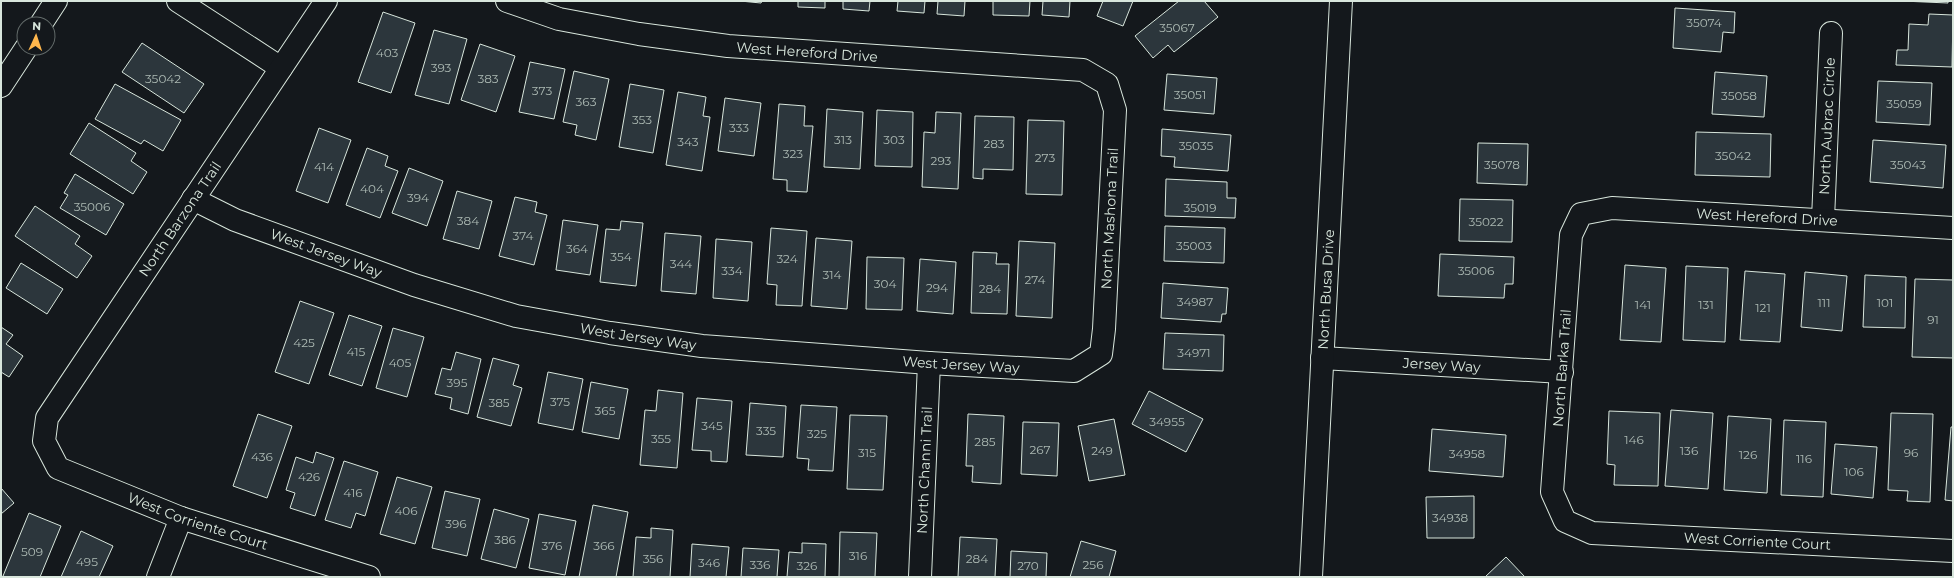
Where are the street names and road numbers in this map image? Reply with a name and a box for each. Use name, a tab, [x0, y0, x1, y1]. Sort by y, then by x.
street label: West Hereford Drive	[736, 38, 878, 66]
street label: North Aubrac Circle	[1815, 57, 1839, 195]
street label: North Mashona Trail	[1097, 147, 1122, 290]
street label: North Barzona Trail	[135, 158, 225, 280]
street label: West Hereford Drive	[1696, 204, 1838, 230]
street label: West Jersey Way	[268, 225, 385, 282]
street label: North Busa Drive	[1314, 229, 1338, 350]
street label: North Barka Trail	[1549, 309, 1575, 427]
street label: West Jersey Way	[579, 319, 698, 354]
street label: West Jersey Way	[902, 352, 1020, 377]
street label: Jersey Way	[1401, 354, 1482, 376]
street label: North Channi Trail	[913, 406, 936, 534]
street label: West Corriente Court	[125, 488, 270, 554]
street label: West Corriente Court	[1683, 529, 1832, 554]

